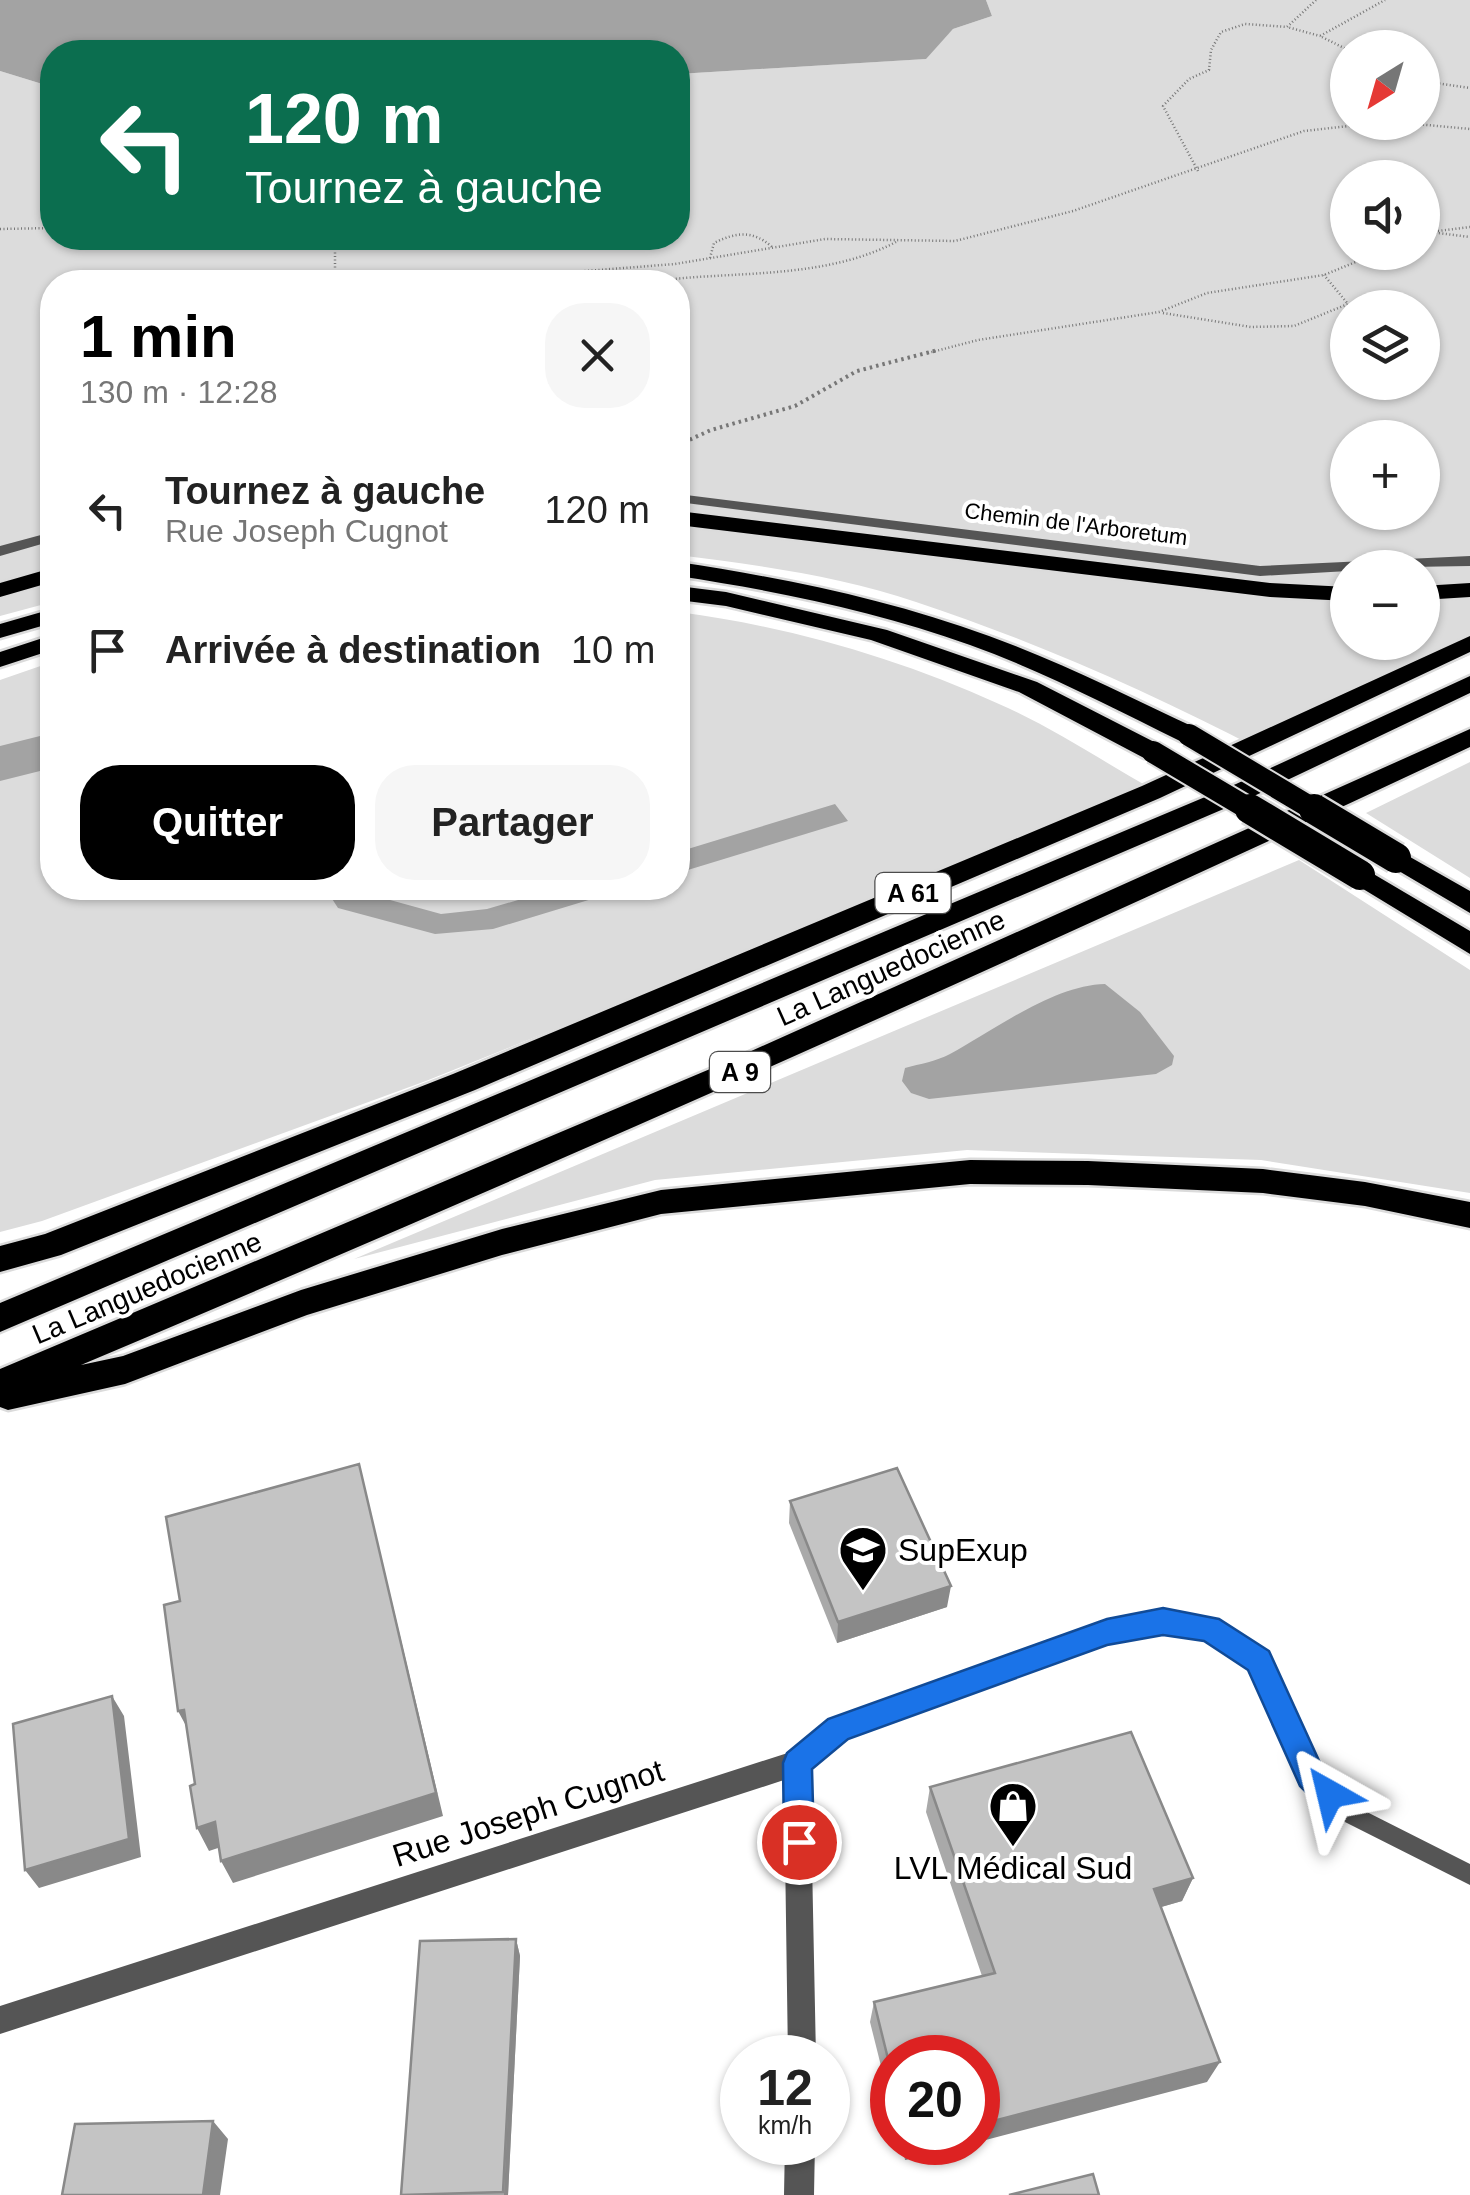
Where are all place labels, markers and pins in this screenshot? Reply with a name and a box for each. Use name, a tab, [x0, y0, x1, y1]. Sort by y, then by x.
school or university icon: SupExup	[837, 1524, 889, 1592]
place label: SupExup	[898, 1532, 1028, 1568]
shop icon: LVL Médical Sud	[987, 1780, 1039, 1848]
pin	[757, 1800, 842, 1885]
place label: LVL Médical Sud	[894, 1850, 1132, 1886]

